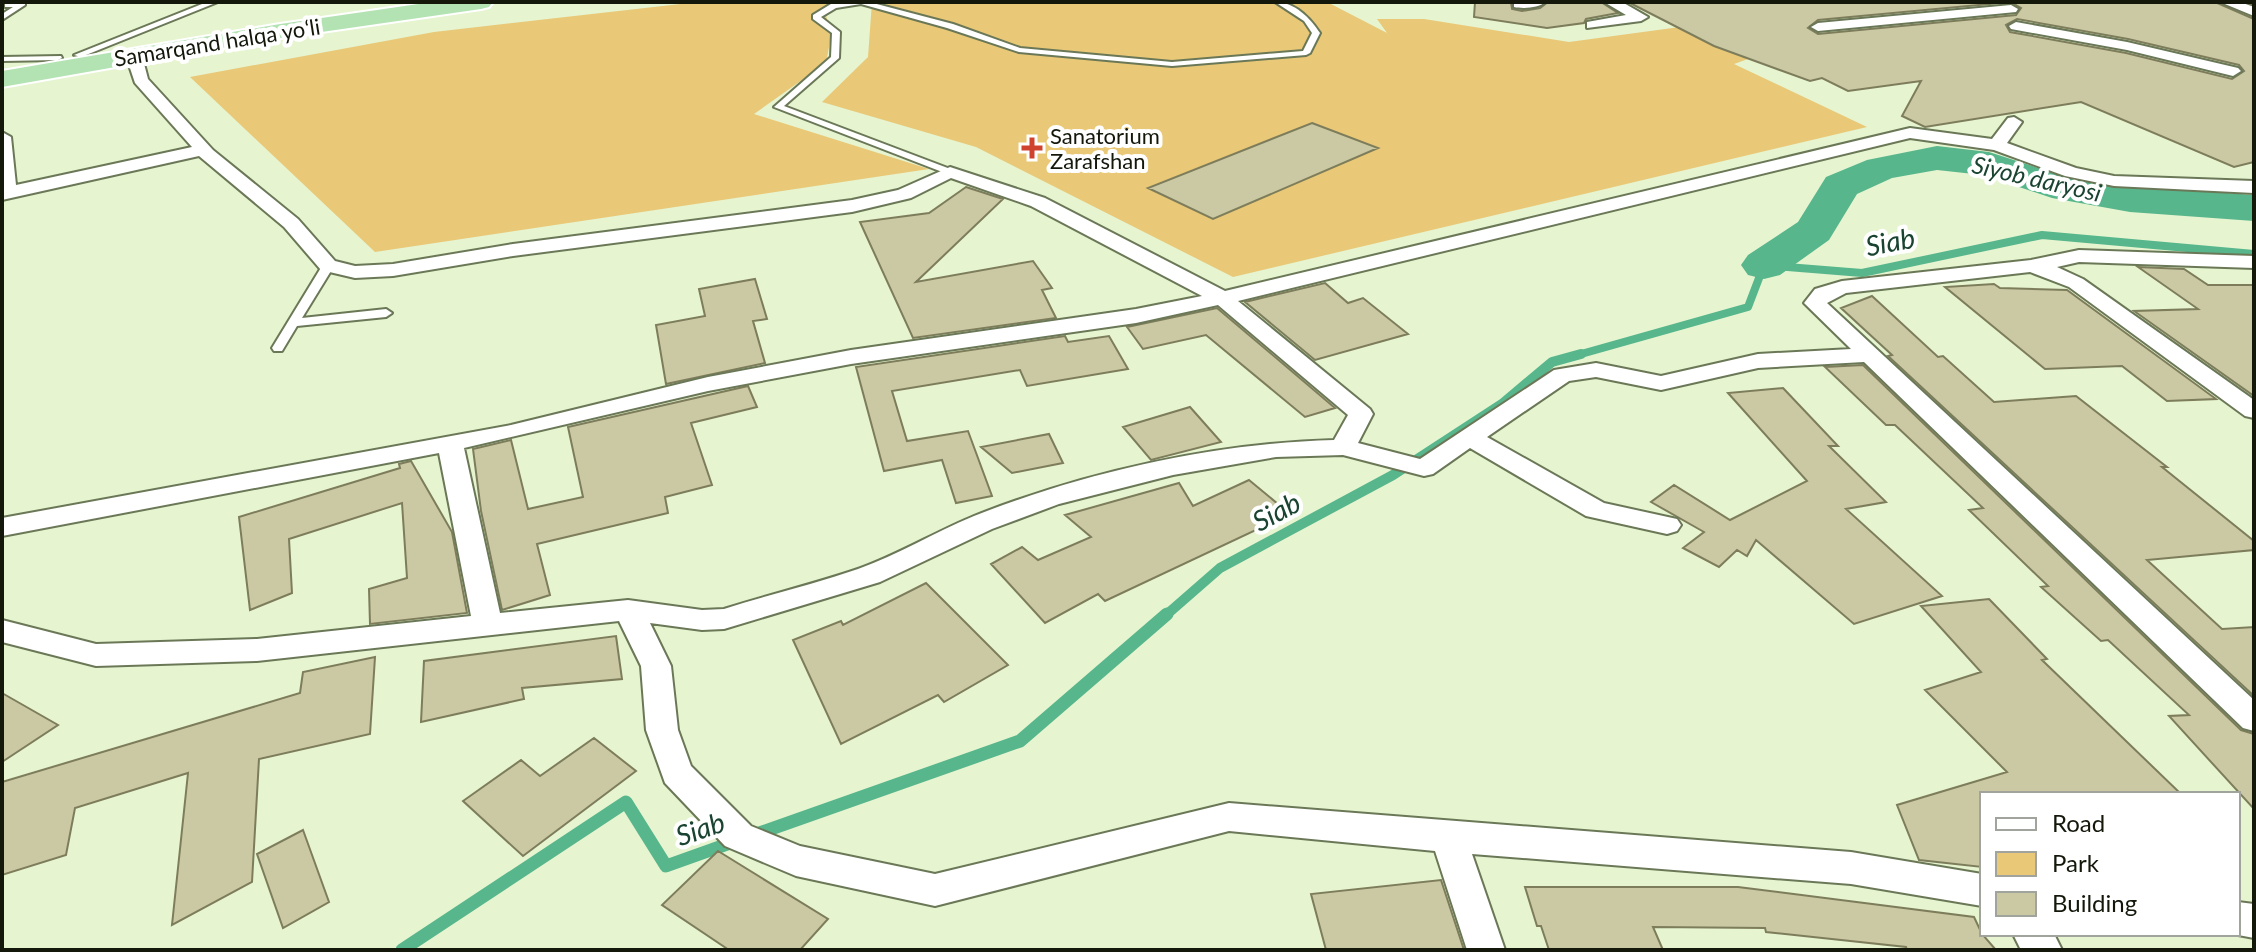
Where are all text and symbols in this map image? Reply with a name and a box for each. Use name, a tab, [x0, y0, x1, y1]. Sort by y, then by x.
street label: Samarqand halqa yoʻli	[112, 12, 322, 72]
place label: Sanatorium Zarafshan	[1050, 122, 1160, 174]
marker: Sanatorium Zarafshan	[1021, 137, 1043, 159]
water label: Siyob daryosi	[1970, 149, 2105, 207]
water label: Siab	[1862, 220, 1918, 262]
water label: Siab	[1246, 484, 1306, 538]
legend	[1980, 792, 2240, 936]
water label: Siab	[671, 804, 729, 852]
text: Road	[2052, 808, 2105, 837]
text: Park	[2052, 848, 2100, 877]
text: Building	[2052, 888, 2137, 917]

